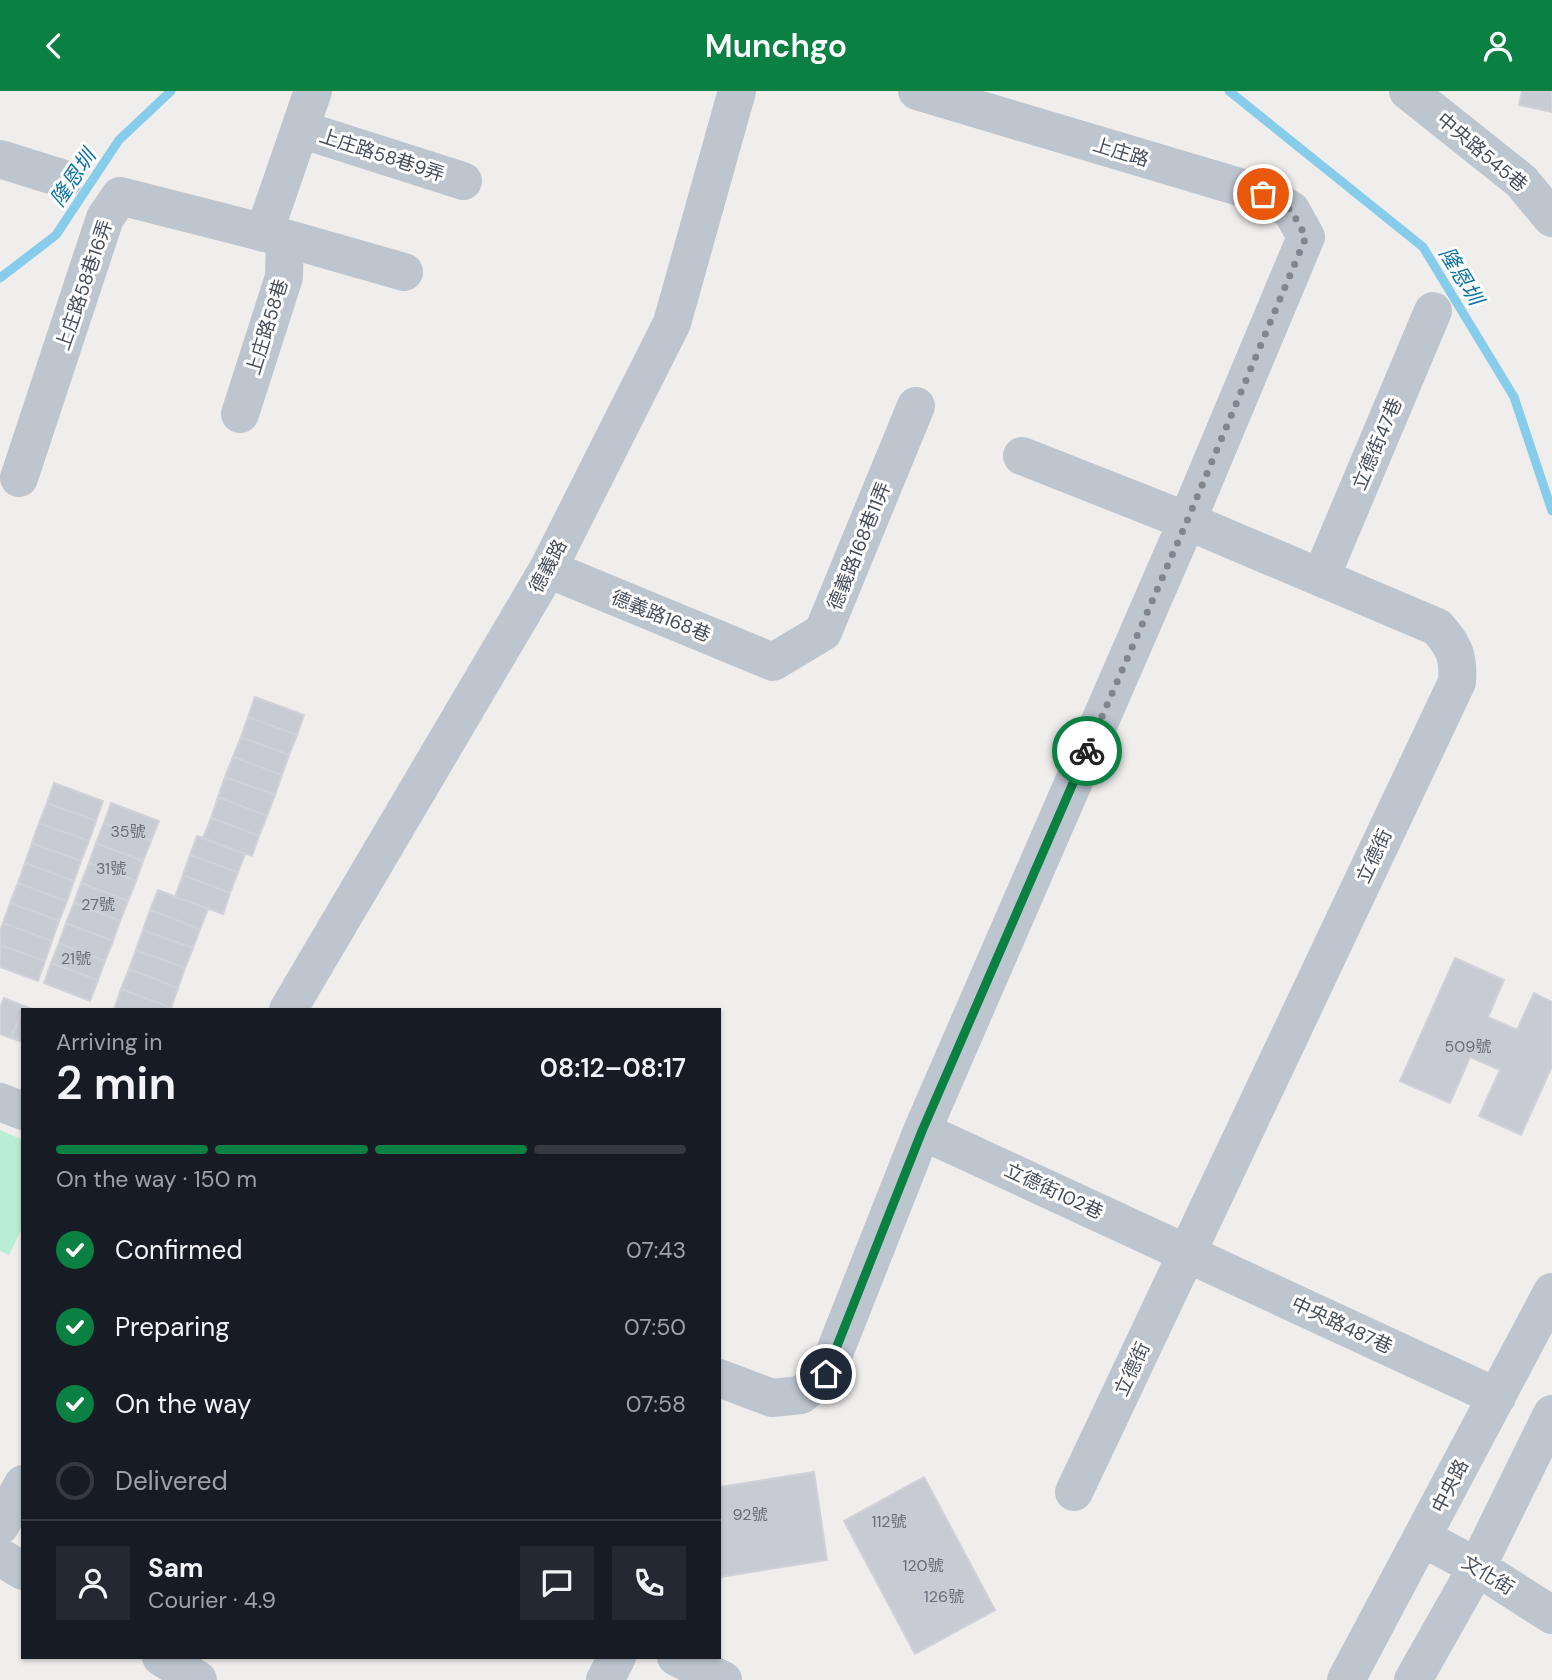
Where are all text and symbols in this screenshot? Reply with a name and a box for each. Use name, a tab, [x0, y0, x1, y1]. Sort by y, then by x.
text: Munchgo	[705, 25, 847, 67]
icon: back	[35, 27, 73, 65]
icon: person	[1479, 27, 1517, 65]
street label: 中央路545巷	[1432, 107, 1532, 197]
street label: 上庄路58巷9弄	[316, 123, 448, 187]
street label: 上庄路	[1090, 132, 1152, 172]
water label: 隆恩圳	[44, 142, 104, 212]
pin	[1233, 164, 1293, 224]
icon: bag	[1244, 175, 1282, 213]
street label: 上庄路58巷16弄	[50, 217, 118, 353]
water label: 隆恩圳	[1433, 242, 1491, 313]
street label: 上庄路58巷	[241, 276, 293, 378]
street label: 立德街47巷	[1346, 394, 1408, 494]
street label: 德義路168巷11弄	[822, 478, 896, 614]
street label: 德義路	[524, 535, 572, 597]
street label: 德義路168巷	[607, 585, 715, 647]
courier	[1052, 716, 1122, 786]
icon: bike	[1068, 732, 1106, 770]
house number: 35號	[110, 821, 146, 842]
street label: 立德街	[1351, 825, 1397, 887]
house number: 31號	[96, 858, 126, 879]
house number: 27號	[81, 894, 115, 915]
house number: 21號	[61, 948, 91, 969]
text: Arriving in	[56, 1027, 162, 1057]
house number: 509號	[1445, 1036, 1491, 1057]
text: 08:12–08:17	[540, 1051, 686, 1085]
text: 2 min	[56, 1053, 176, 1113]
street label: 立德街102巷	[1001, 1157, 1107, 1225]
text: On the way · 150 m	[56, 1164, 257, 1194]
icon: check	[56, 1231, 94, 1269]
text: Confirmed	[115, 1233, 242, 1267]
text: 07:43	[626, 1235, 686, 1265]
street label: 中央路487巷	[1287, 1291, 1397, 1359]
icon: check	[56, 1308, 94, 1346]
text: Preparing	[115, 1310, 230, 1344]
text: 07:50	[624, 1312, 686, 1342]
street label: 立德街	[1109, 1338, 1155, 1400]
pin	[796, 1344, 856, 1404]
icon: home	[807, 1355, 845, 1393]
icon: check	[56, 1385, 94, 1423]
text: On the way	[115, 1387, 251, 1421]
text: 07:58	[626, 1389, 686, 1419]
street label: 中央路	[1426, 1455, 1474, 1517]
text: Delivered	[115, 1464, 228, 1498]
house number: 92號	[733, 1504, 768, 1525]
house number: 112號	[871, 1511, 907, 1532]
button: person	[56, 1546, 130, 1620]
button: chat	[520, 1546, 594, 1620]
button: phone	[612, 1546, 686, 1620]
street label: 文化街	[1457, 1550, 1519, 1600]
text: Sam	[148, 1551, 203, 1585]
house number: 120號	[903, 1555, 944, 1576]
text: Courier · 4.9	[148, 1585, 276, 1615]
house number: 126號	[924, 1586, 964, 1607]

